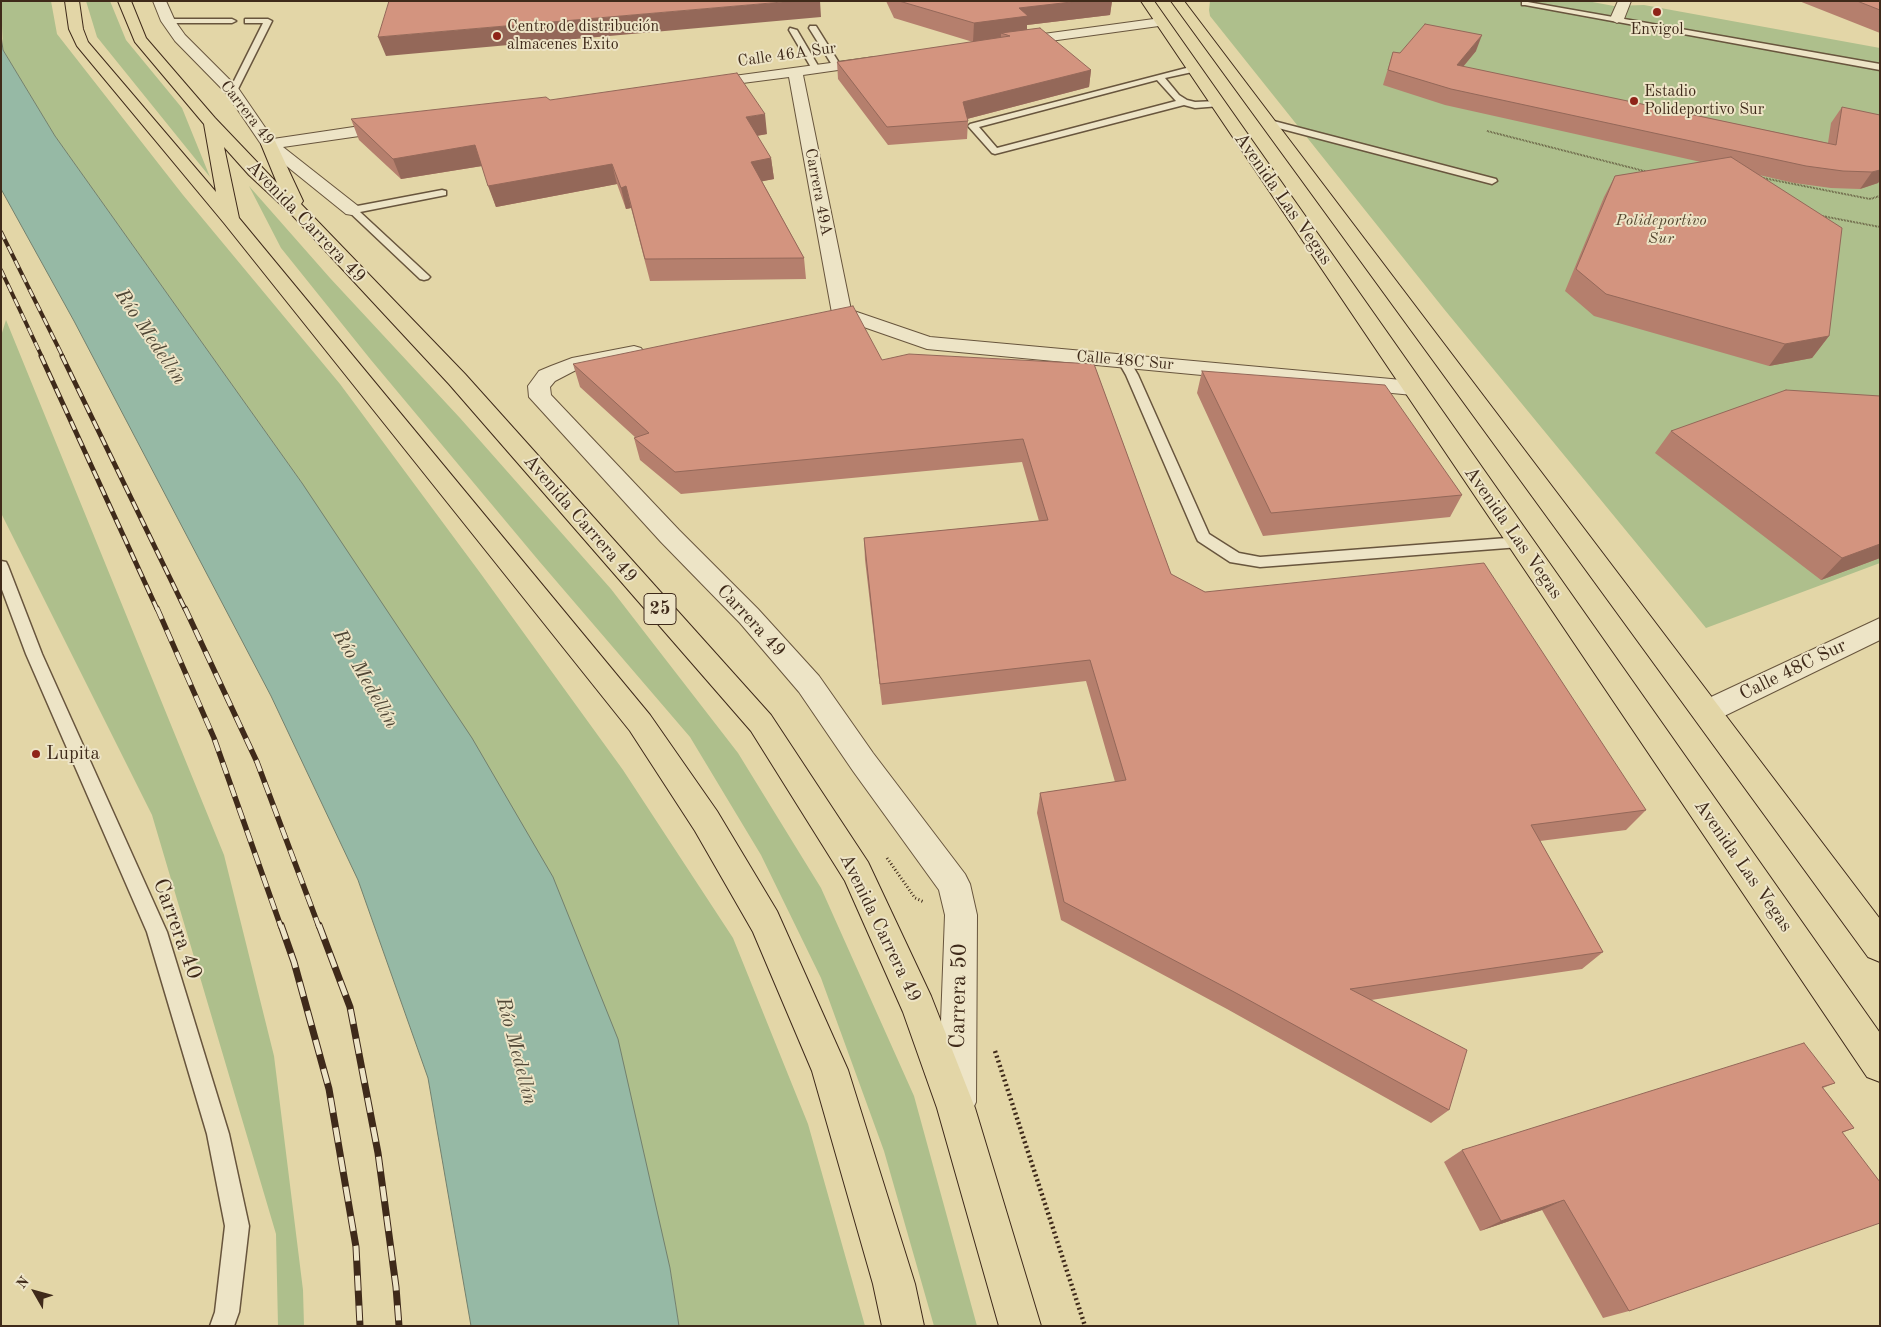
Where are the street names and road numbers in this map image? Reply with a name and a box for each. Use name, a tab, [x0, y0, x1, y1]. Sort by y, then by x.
street label: Calle 46A Sur	[736, 39, 838, 71]
street label: Carrera 49	[216, 77, 278, 149]
street label: Avenida Las Vegas	[1229, 128, 1337, 270]
street label: Carrera 49A	[800, 147, 836, 237]
street label: Avenida Carrera 49	[241, 156, 371, 288]
street label: Calle 48C Sur	[1075, 347, 1175, 375]
street label: Avenida Carrera 49	[518, 450, 642, 588]
street label: Avenida Las Vegas	[1459, 462, 1567, 604]
street label: Carrera 49	[712, 580, 790, 662]
road number: 25	[644, 594, 676, 624]
street label: Calle 48C Sur	[1736, 634, 1850, 706]
street label: Avenida Las Vegas	[1689, 795, 1797, 937]
street label: Avenida Carrera 49	[834, 850, 926, 1006]
street label: Carrera 40	[147, 875, 207, 983]
street label: Carrera 50	[945, 943, 973, 1049]

